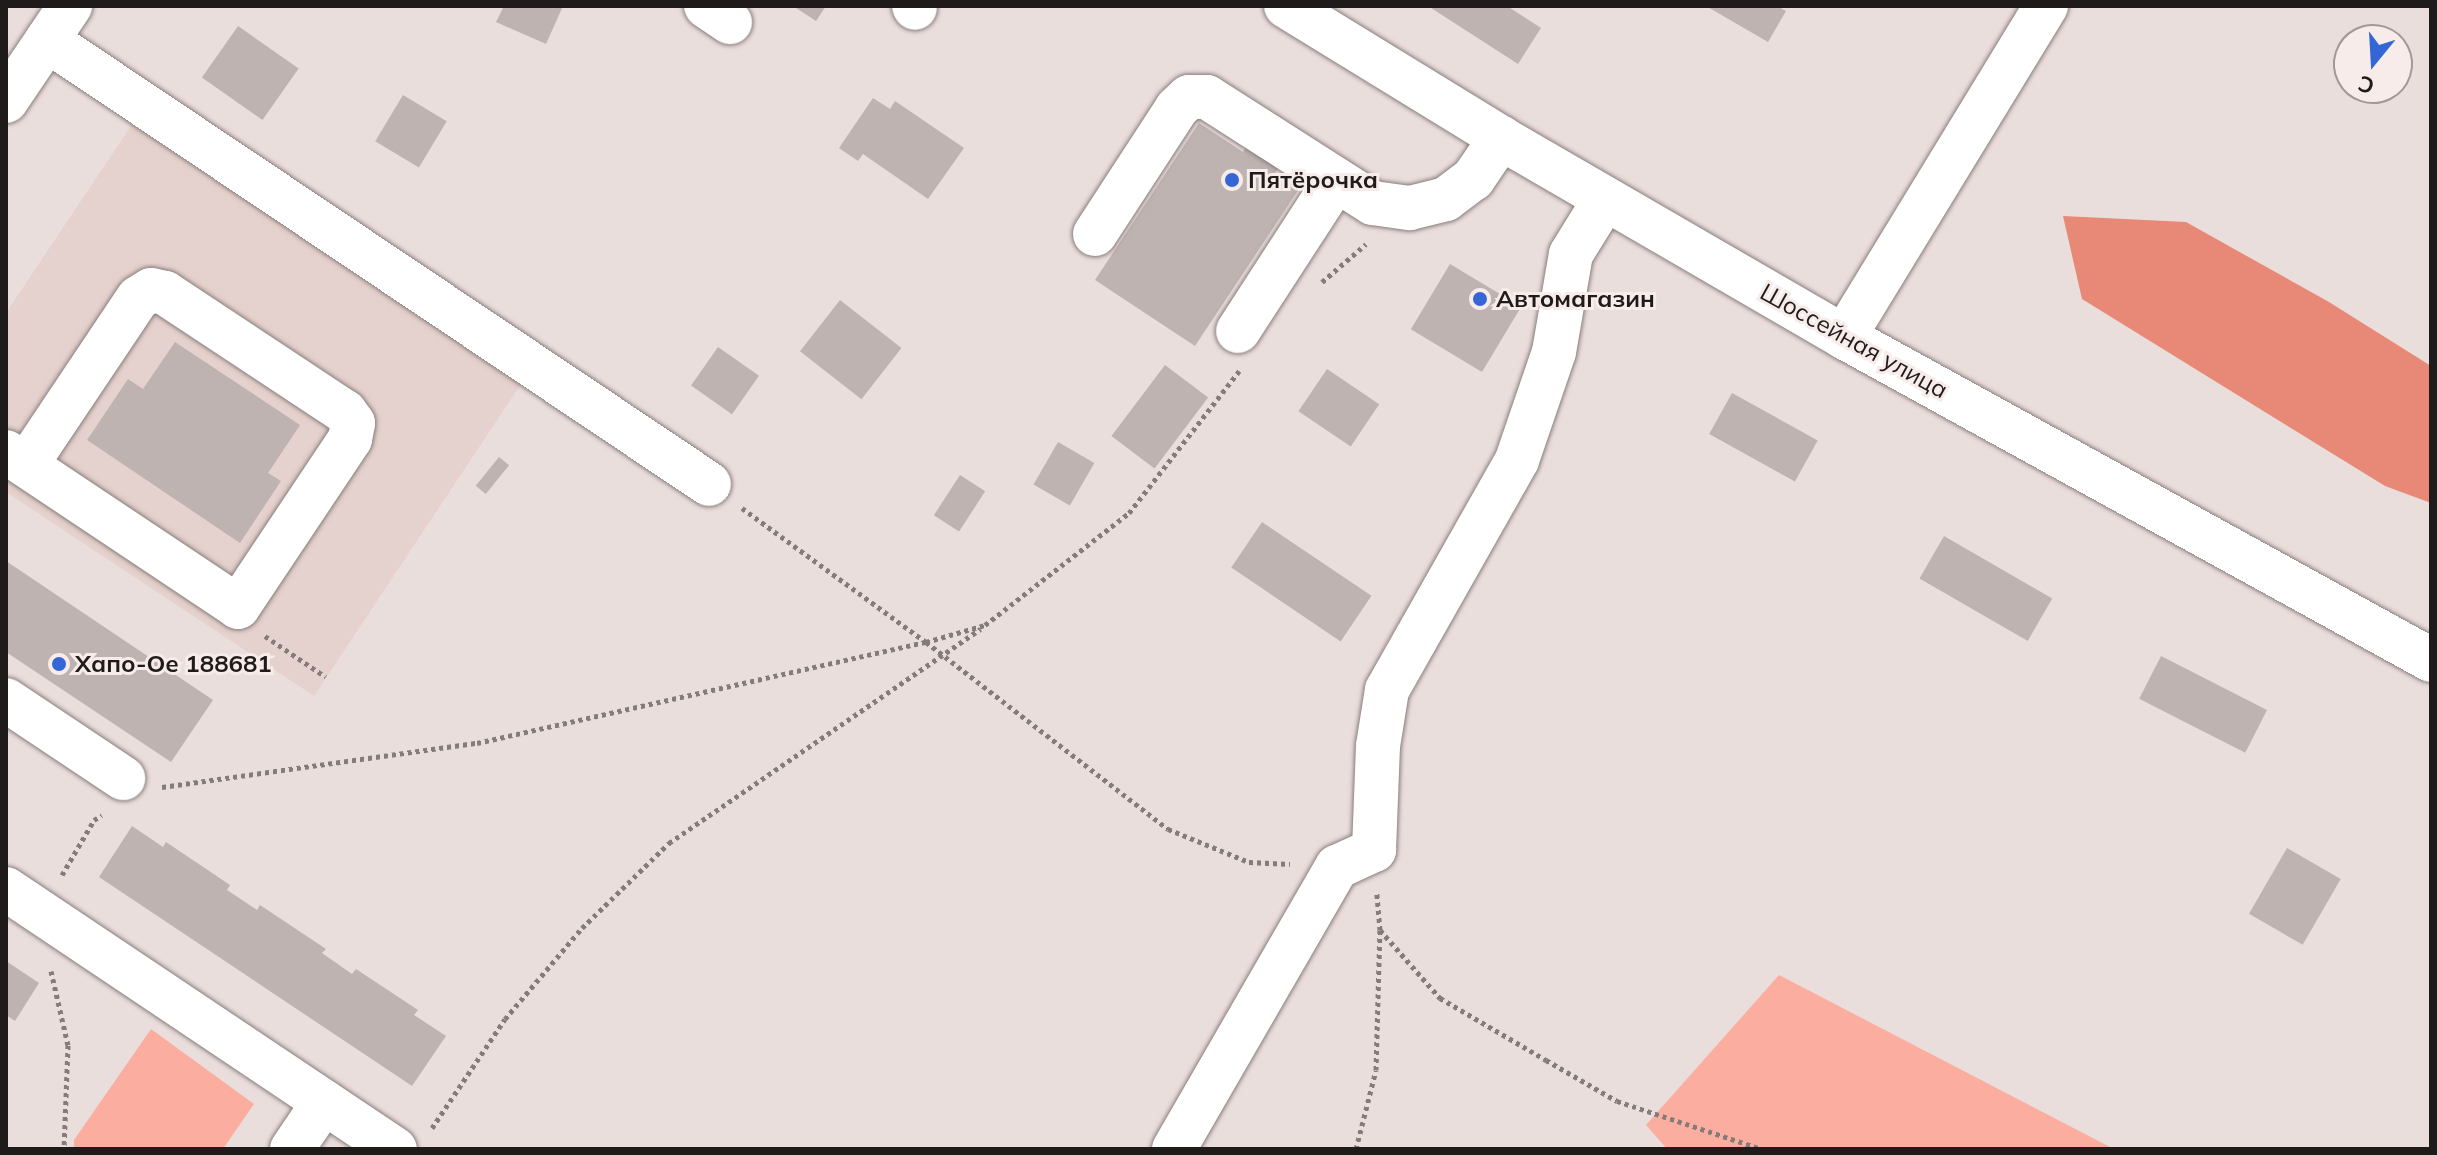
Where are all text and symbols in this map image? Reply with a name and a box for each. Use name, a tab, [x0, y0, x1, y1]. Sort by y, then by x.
north arrow	[2333, 24, 2413, 104]
text: С	[2355, 69, 2378, 101]
place label: Пятёрочка	[1248, 166, 1378, 194]
marker: Пятёрочка	[1223, 171, 1241, 189]
street label: Шоссейная улица	[1755, 277, 1953, 405]
place label: Автомагазин	[1496, 285, 1655, 313]
marker: Автомагазин	[1471, 290, 1489, 308]
place label: Хапо-Ое 188681	[75, 650, 272, 678]
marker: Хапо-Ое 188681	[50, 655, 68, 673]

